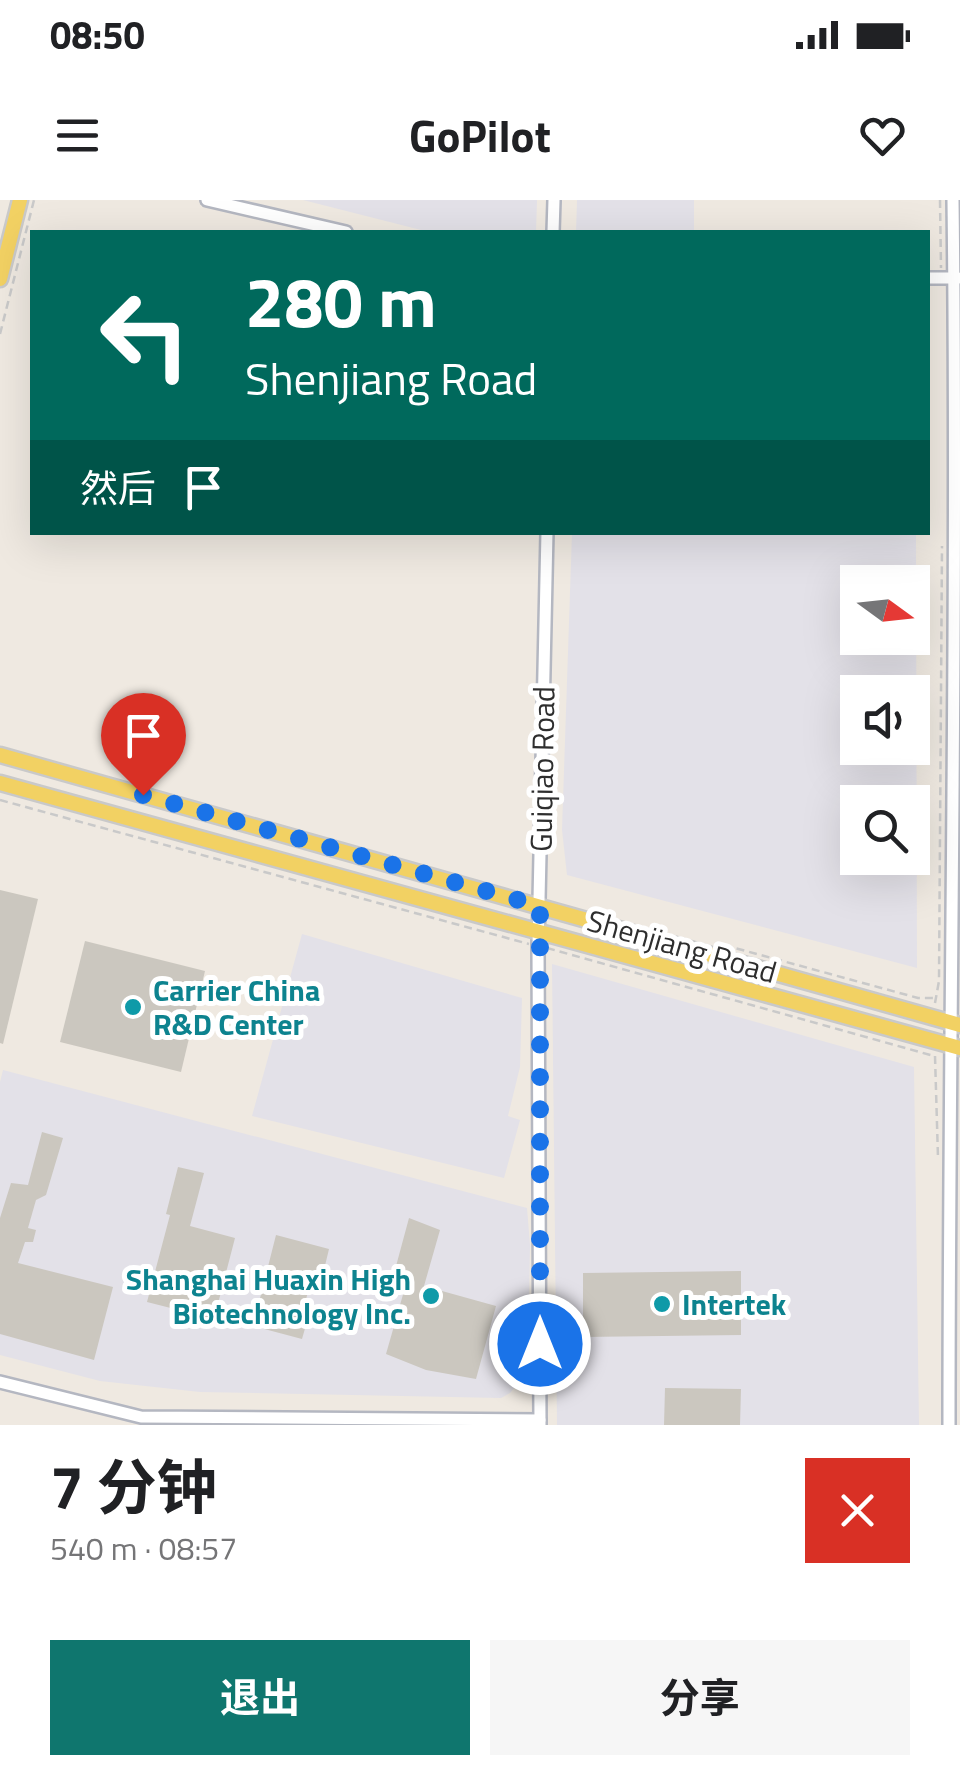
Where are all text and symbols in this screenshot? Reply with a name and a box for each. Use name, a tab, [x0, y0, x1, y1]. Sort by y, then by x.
text: 08:50	[50, 6, 145, 64]
text: GoPilot	[409, 101, 551, 169]
icon: menu	[50, 108, 105, 163]
icon: heart	[855, 108, 910, 163]
text: 280 m	[245, 248, 437, 354]
icon: left	[80, 270, 210, 400]
text: Shenjiang Road	[245, 344, 537, 412]
text: 然后	[80, 459, 156, 517]
icon: arrive	[176, 460, 231, 515]
north arrow	[840, 565, 930, 655]
map controls	[840, 565, 930, 875]
button: sound	[840, 675, 930, 765]
street label: Guiqiao Road	[518, 686, 566, 852]
pin	[101, 693, 186, 796]
icon: arrive	[116, 708, 171, 763]
button: search	[840, 785, 930, 875]
street label: Shenjiang Road	[582, 897, 782, 995]
place label: Carrier China R&D Center	[153, 967, 320, 1047]
marker: Carrier China R&D Center	[122, 996, 144, 1018]
place label: Shanghai Huaxin High Biotechnology Inc.	[126, 1256, 411, 1336]
place label: Intertek	[682, 1281, 787, 1327]
marker: Shanghai Huaxin High Biotechnology Inc.	[420, 1285, 442, 1307]
position arrow	[488, 1292, 592, 1396]
marker: Intertek	[651, 1293, 673, 1315]
text: 7 分钟	[50, 1441, 217, 1532]
button: close	[805, 1458, 910, 1563]
text: 540 m · 08:57	[50, 1524, 237, 1572]
button: 退出	[50, 1640, 470, 1755]
button: 分享	[490, 1640, 910, 1755]

